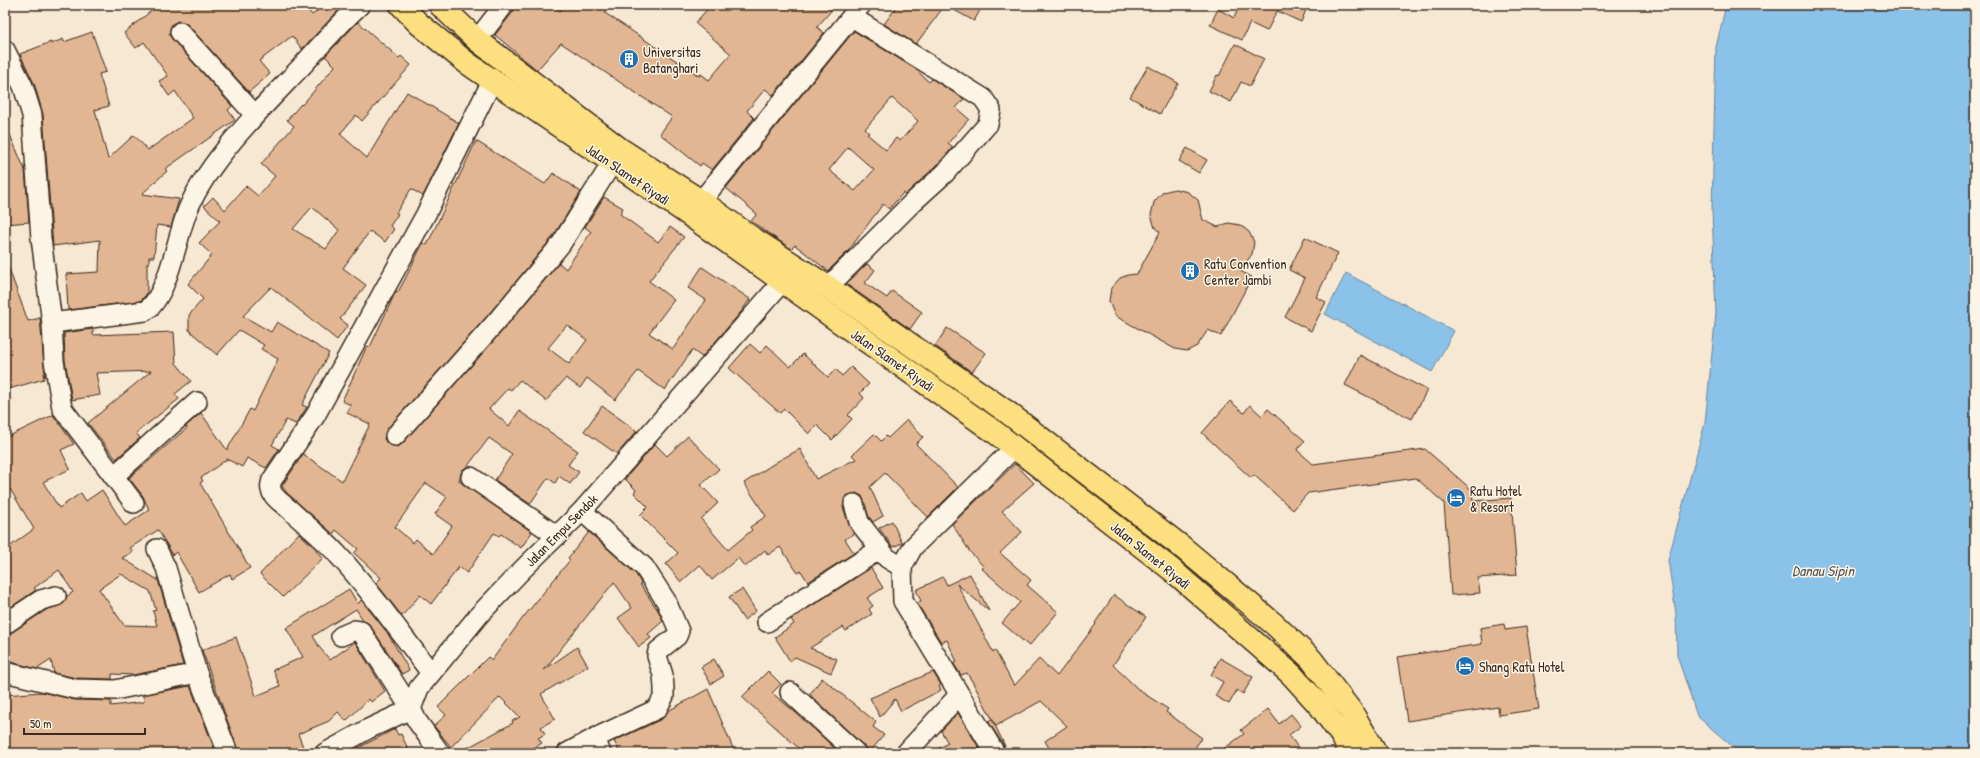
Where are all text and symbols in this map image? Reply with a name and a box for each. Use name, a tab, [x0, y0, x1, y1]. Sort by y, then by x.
place label: Universitas Batanghari	[643, 42, 701, 78]
building icon: Universitas Batanghari	[618, 48, 640, 70]
street label: Jalan Slamet Riyadi	[582, 139, 674, 210]
place label: Ratu Convention Center Jambi	[1204, 254, 1287, 289]
building icon: Ratu Convention Center Jambi	[1179, 260, 1201, 282]
street label: Jalan Slamet Riyadi	[847, 324, 938, 397]
place label: Ratu Hotel & Resort	[1470, 481, 1522, 516]
hotel icon: Ratu Hotel & Resort	[1445, 487, 1467, 509]
street label: Jalan Empu Sendok	[521, 489, 602, 571]
street label: Jalan Slamet Riyadi	[1106, 517, 1195, 594]
water label: Danau Sipin	[1792, 560, 1855, 581]
hotel icon: Shang Ratu Hotel	[1454, 655, 1476, 677]
place label: Shang Ratu Hotel	[1479, 657, 1565, 677]
scale bar	[24, 710, 145, 736]
text: 50 m	[30, 715, 51, 732]

